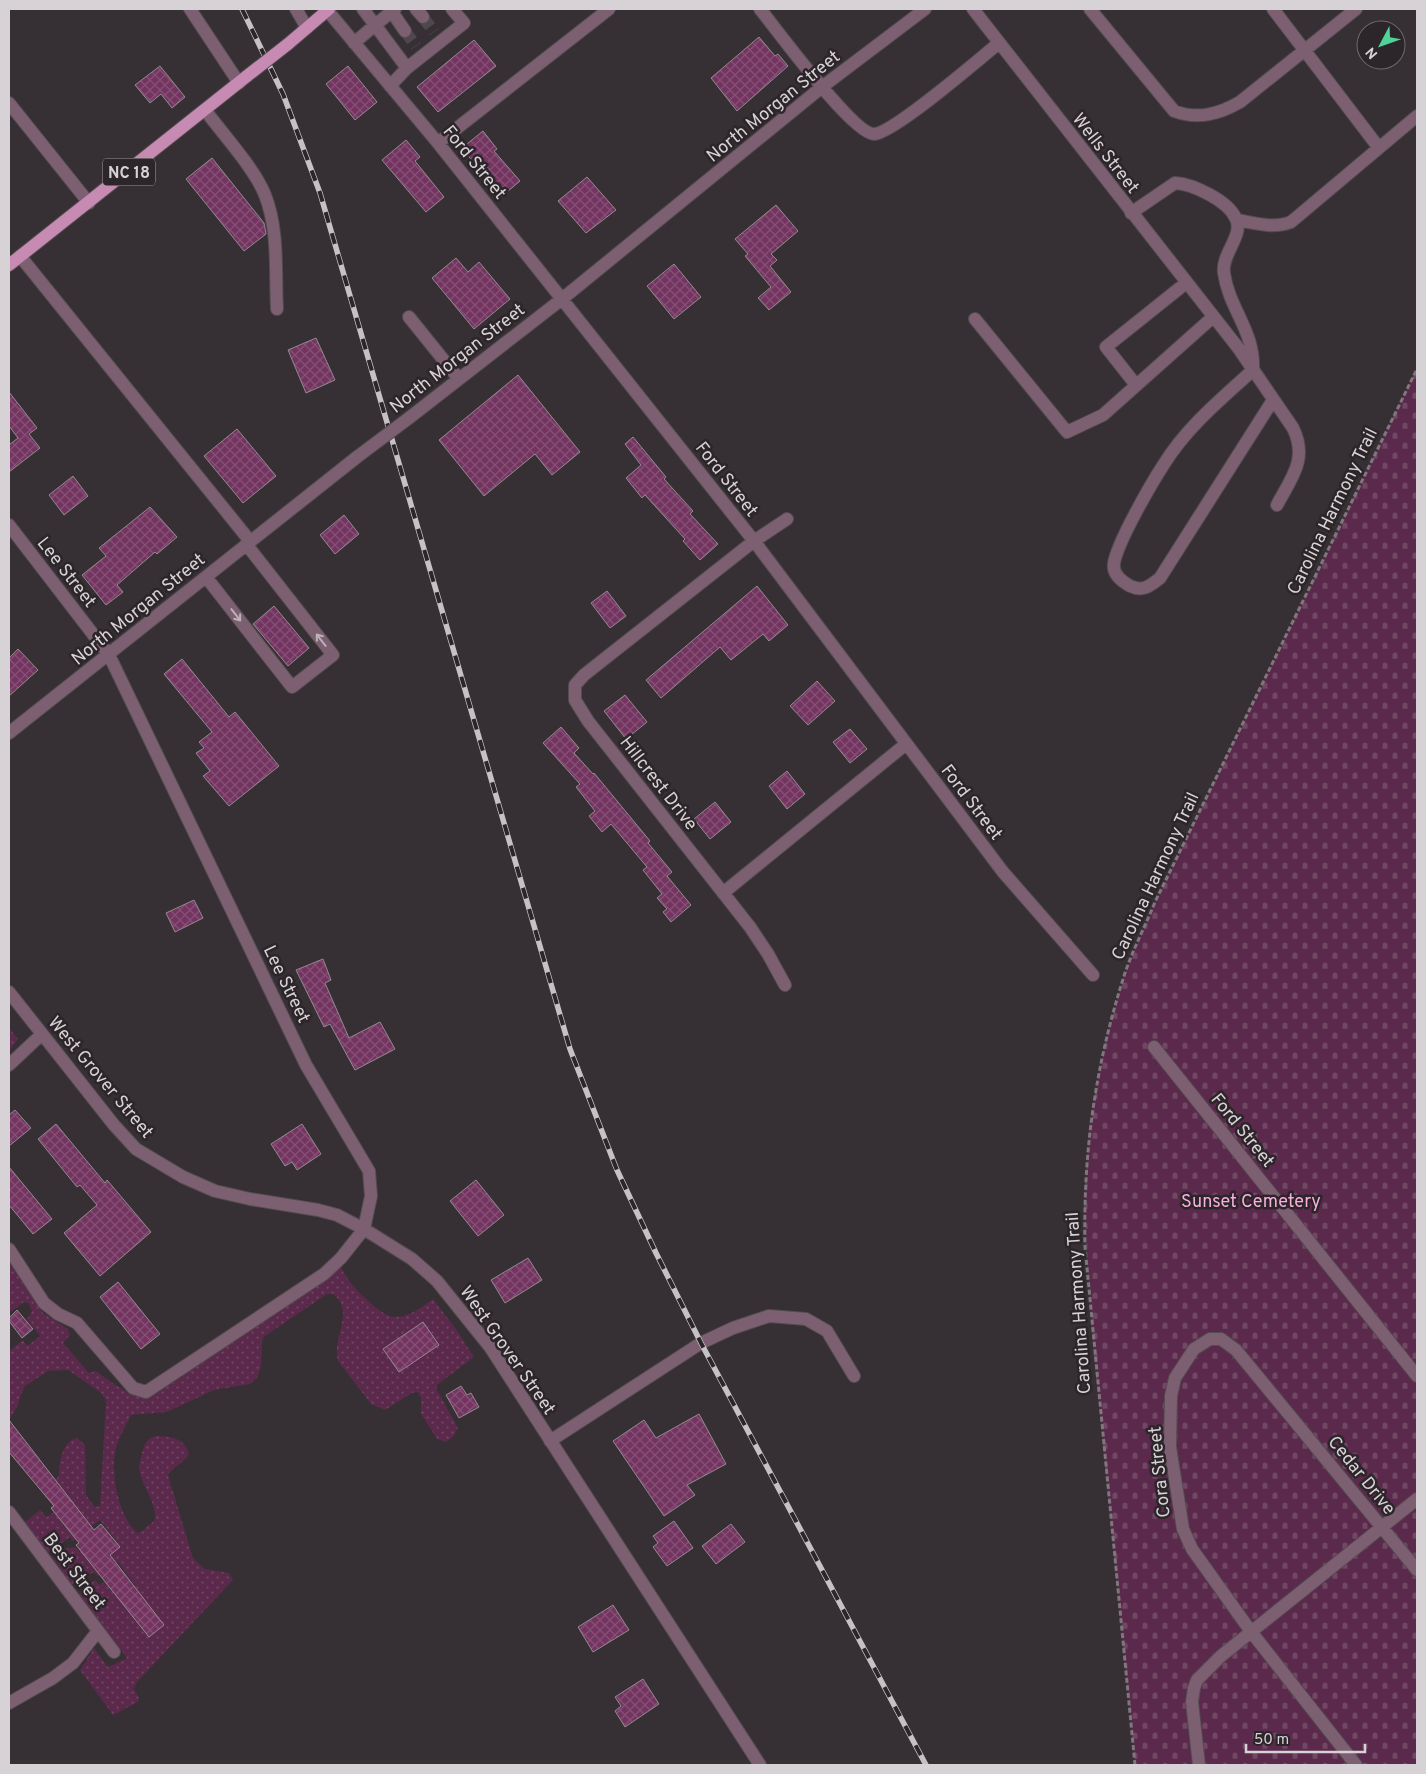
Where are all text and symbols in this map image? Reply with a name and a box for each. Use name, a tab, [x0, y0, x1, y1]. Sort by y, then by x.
north arrow	[1356, 20, 1406, 70]
text: N	[1363, 43, 1382, 62]
street label: North Morgan Street	[702, 46, 846, 168]
street label: Wells Street	[1066, 109, 1143, 199]
street label: Ford Street	[437, 121, 511, 205]
road number: NC 18	[103, 158, 155, 186]
street label: North Morgan Street	[386, 299, 530, 419]
street label: Carolina Harmony Trail	[1283, 424, 1384, 599]
street label: Ford Street	[689, 438, 762, 522]
street label: Lee Street	[31, 533, 101, 613]
street label: North Morgan Street	[67, 549, 211, 671]
one-way arrow	[230, 608, 241, 621]
one-way arrow	[316, 634, 327, 647]
street label: Hillcrest Drive	[614, 732, 702, 836]
street label: Ford Street	[935, 760, 1007, 845]
street label: Carolina Harmony Trail	[1107, 789, 1205, 964]
street label: Lee Street	[257, 942, 314, 1027]
street label: West Grover Street	[42, 1012, 158, 1144]
street label: Ford Street	[1205, 1089, 1279, 1173]
park label: Sunset Cemetery	[1181, 1191, 1321, 1214]
street label: Carolina Harmony Trail	[1062, 1211, 1097, 1395]
street label: West Grover Street	[454, 1282, 560, 1420]
street label: Cora Street	[1144, 1425, 1177, 1519]
street label: Cedar Drive	[1322, 1432, 1400, 1520]
street label: Best Street	[37, 1529, 110, 1615]
scale bar	[1246, 1722, 1365, 1754]
text: 50 m	[1254, 1731, 1289, 1750]

